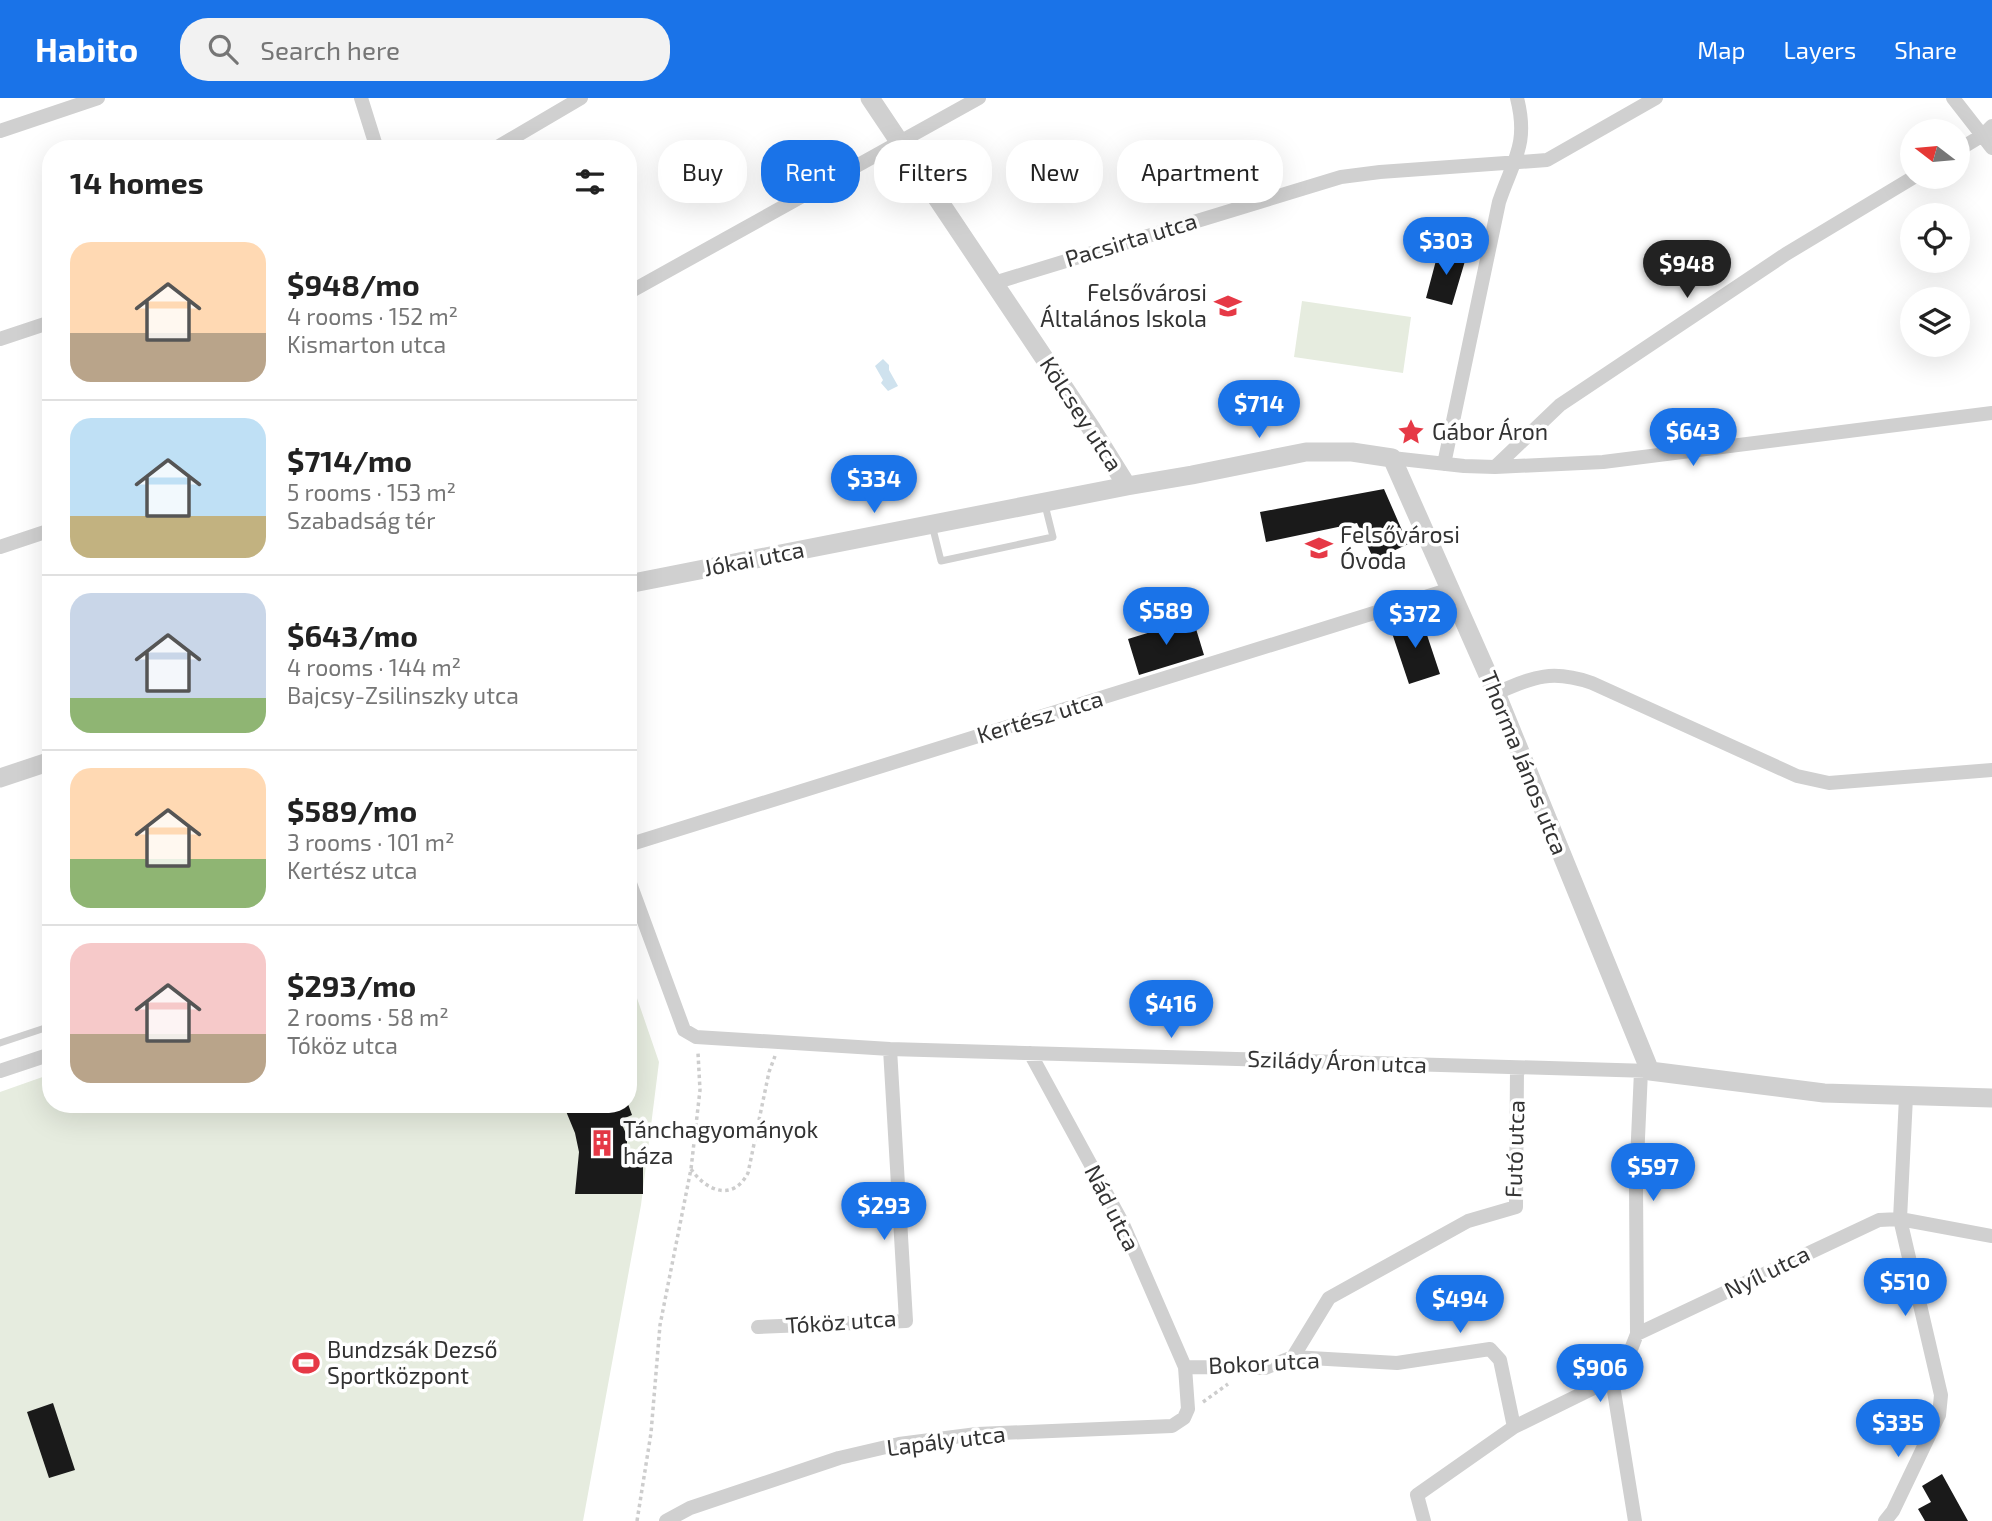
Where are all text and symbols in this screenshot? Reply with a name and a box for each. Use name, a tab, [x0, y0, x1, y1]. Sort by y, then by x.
search box	[180, 18, 670, 81]
text: Habito	[35, 29, 138, 69]
icon: search	[204, 30, 242, 68]
text: Search here	[260, 34, 400, 65]
text: Map	[1697, 35, 1745, 64]
text: Layers	[1783, 35, 1856, 64]
text: Share	[1894, 35, 1957, 64]
north arrow	[1900, 119, 1970, 189]
map controls	[1900, 119, 1970, 357]
chip: Buy	[658, 140, 747, 203]
chip: Rent	[761, 140, 860, 203]
chip: Filters	[874, 140, 992, 203]
chip: New	[1006, 140, 1103, 203]
chip: Apartment	[1117, 140, 1283, 203]
icon: filters	[571, 163, 609, 201]
text: 14 homes	[70, 164, 204, 200]
button: locate	[1900, 203, 1970, 273]
street label: Pacsirta utca	[1061, 206, 1200, 272]
pin: $303	[1405, 218, 1487, 277]
text: $303	[1419, 226, 1473, 254]
pin: $948	[1646, 240, 1728, 300]
text: $948	[1659, 249, 1715, 277]
text: $948/mo	[287, 266, 420, 302]
icon: home	[126, 270, 210, 354]
place label: Felsővárosi Általános Iskola	[1040, 278, 1207, 332]
button: layers	[1900, 287, 1970, 357]
school or university icon: Felsővárosi Általános Iskola	[1213, 291, 1243, 321]
text: 4 rooms · 152 m²	[287, 302, 458, 330]
text: Kismarton utca	[287, 330, 446, 358]
street label: Kölcsey utca	[1034, 351, 1129, 476]
pin: $714	[1218, 380, 1300, 440]
text: $714	[1234, 389, 1284, 417]
pin: $643	[1652, 408, 1734, 468]
place icon: Gábor Áron	[1396, 417, 1426, 447]
place label: Gábor Áron	[1432, 417, 1548, 445]
text: $643	[1666, 417, 1720, 445]
text: $714/mo	[287, 442, 412, 478]
icon: home	[126, 446, 210, 530]
pin: $334	[833, 456, 915, 515]
text: $334	[847, 464, 901, 492]
text: 5 rooms · 153 m²	[287, 478, 456, 506]
text: Szabadság tér	[287, 506, 435, 534]
place label: Felsővárosi Óvoda	[1340, 520, 1460, 574]
school or university icon: Felsővárosi Óvoda	[1304, 533, 1334, 563]
street label: Jókai utca	[701, 535, 806, 581]
pin: $589	[1125, 588, 1207, 647]
pin: $372	[1374, 590, 1456, 650]
text: $589	[1139, 596, 1193, 624]
text: $372	[1389, 599, 1441, 627]
text: $643/mo	[287, 617, 418, 653]
icon: home	[126, 621, 210, 705]
text: 4 rooms · 144 m²	[287, 653, 461, 681]
street label: Thorma János utca	[1475, 667, 1575, 859]
text: Bajcsy-Zsilinszky utca	[287, 681, 519, 709]
street label: Kertész utca	[973, 684, 1106, 748]
text: $589/mo	[287, 792, 417, 828]
icon: home	[126, 796, 210, 880]
text: 3 rooms · 101 m²	[287, 828, 454, 856]
text: Kertész utca	[287, 856, 417, 884]
text: $293/mo	[287, 967, 416, 1003]
icon: home	[126, 971, 210, 1055]
pin: $416	[1130, 981, 1212, 1040]
text: $416	[1145, 989, 1197, 1017]
text: 2 rooms · 58 m²	[287, 1003, 449, 1031]
text: Tóköz utca	[287, 1031, 398, 1059]
street label: Szilády Áron utca	[1247, 1044, 1427, 1078]
street label: Futó utca	[1498, 1100, 1530, 1198]
place label: Tánchagyományok háza	[623, 1115, 819, 1169]
building icon: Tánchagyományok háza	[587, 1128, 617, 1158]
pin: $597	[1612, 1144, 1694, 1203]
text: $597	[1627, 1152, 1679, 1180]
street label: Nád utca	[1079, 1160, 1146, 1255]
pin: $293	[843, 1182, 925, 1242]
text: $293	[857, 1191, 911, 1219]
street label: Nyíl utca	[1719, 1239, 1814, 1304]
pin: $510	[1864, 1258, 1946, 1318]
text: $510	[1880, 1267, 1930, 1295]
pin: $494	[1419, 1276, 1501, 1335]
text: $494	[1432, 1284, 1488, 1312]
street label: Tóköz utca	[785, 1303, 897, 1339]
place label: Bundzsák Dezső Sportközpont	[327, 1335, 498, 1389]
pin: $906	[1559, 1344, 1641, 1404]
street label: Bokor utca	[1208, 1345, 1320, 1379]
sports icon: Bundzsák Dezső Sportközpont	[291, 1348, 321, 1378]
text: $906	[1573, 1353, 1628, 1381]
pin: $335	[1857, 1400, 1939, 1459]
text: $335	[1872, 1408, 1924, 1436]
street label: Lapály utca	[885, 1419, 1007, 1461]

